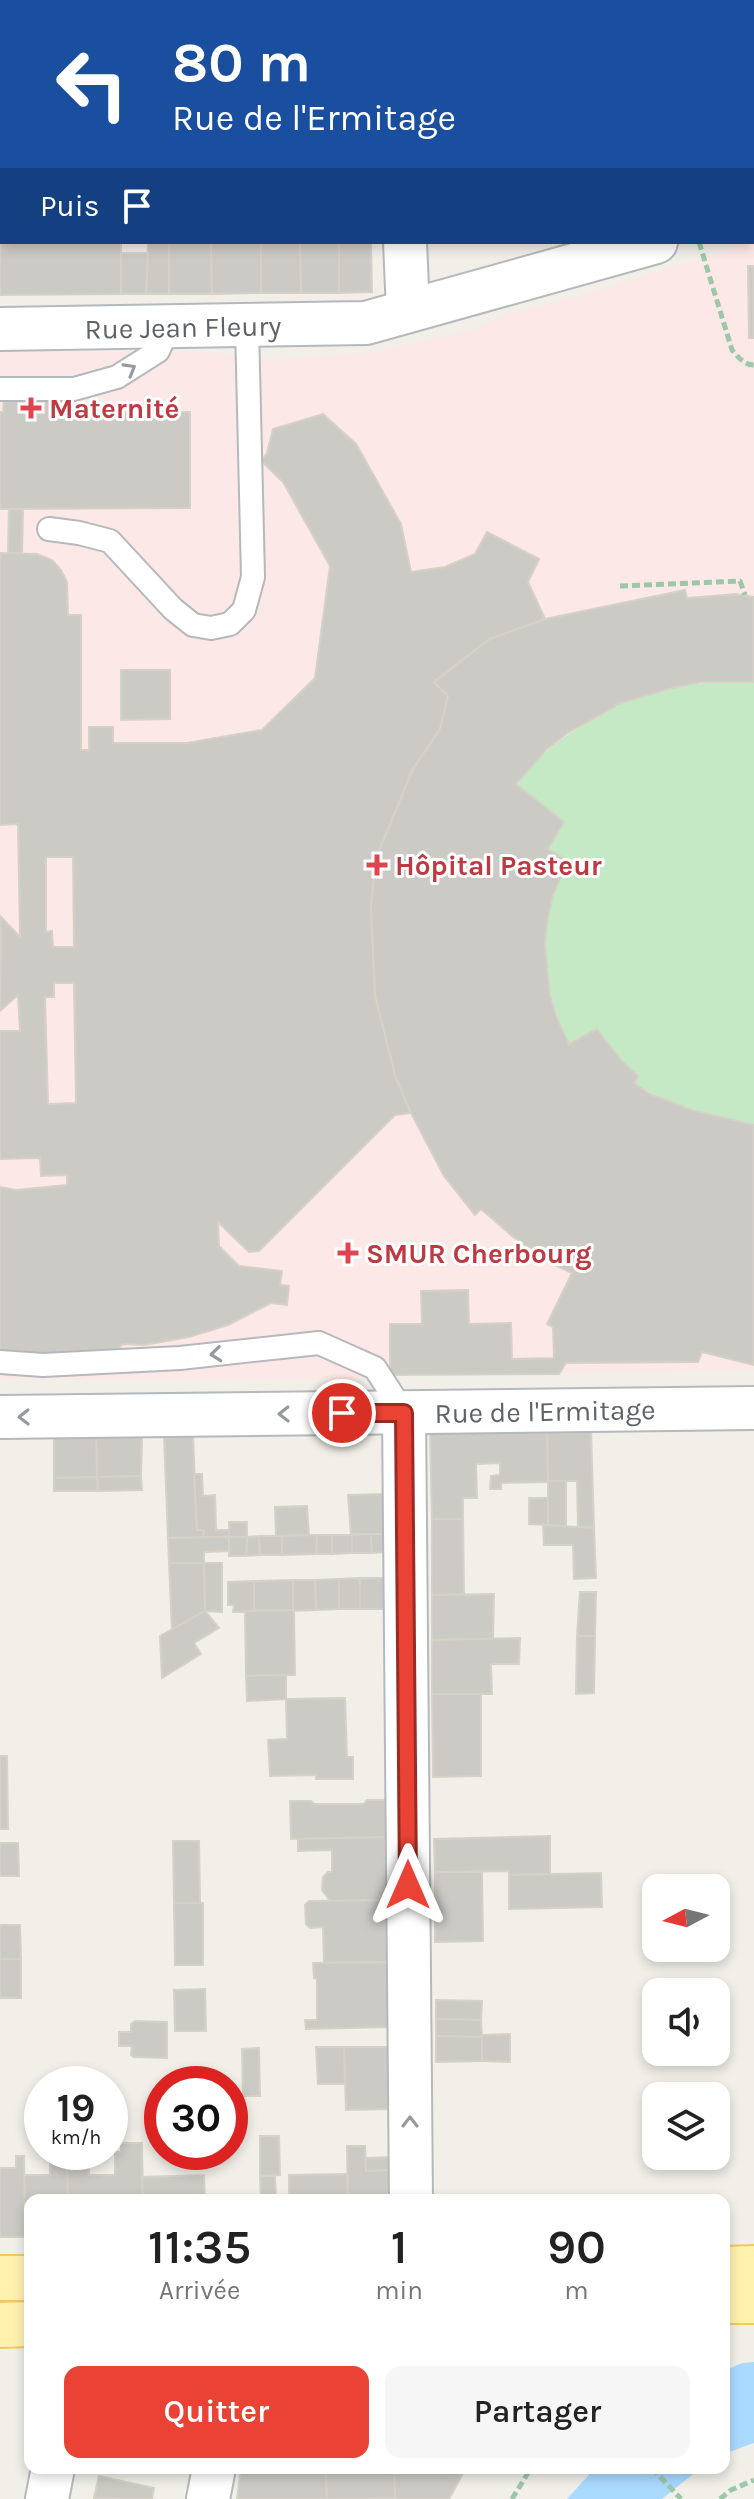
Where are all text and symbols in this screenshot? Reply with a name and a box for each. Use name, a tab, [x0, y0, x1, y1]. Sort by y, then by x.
text: 80 m	[172, 30, 311, 95]
icon: left	[40, 32, 144, 136]
text: Rue de l'Ermitage	[172, 97, 456, 139]
icon: arrive	[115, 184, 159, 228]
text: Puis	[40, 188, 99, 224]
street label: Rue Jean Fleury	[84, 309, 282, 346]
one-way arrow	[121, 363, 136, 379]
place label: Maternité	[49, 392, 179, 425]
marker: Maternité	[20, 397, 42, 419]
place label: Hôpital Pasteur	[395, 849, 602, 882]
marker: Hôpital Pasteur	[366, 854, 388, 876]
place label: SMUR Cherbourg	[366, 1237, 591, 1270]
marker: SMUR Cherbourg	[337, 1242, 359, 1264]
one-way arrow	[210, 1345, 223, 1362]
pin	[308, 1379, 376, 1447]
icon: arrive	[320, 1391, 364, 1435]
street label: Rue de l'Ermitage	[434, 1393, 656, 1430]
one-way arrow	[277, 1405, 290, 1423]
one-way arrow	[17, 1408, 30, 1426]
position arrow	[366, 1843, 450, 1927]
north arrow	[642, 1874, 730, 1962]
map controls	[642, 1874, 730, 2170]
button: sound	[642, 1978, 730, 2066]
speed limit sign: 30	[144, 2066, 248, 2170]
button: layers	[642, 2082, 730, 2170]
text: 19	[57, 2084, 95, 2131]
one-way arrow	[401, 2115, 419, 2128]
text: km/h	[51, 2126, 101, 2149]
text: 11:35	[148, 2219, 251, 2275]
text: 1	[391, 2219, 408, 2275]
text: 90	[547, 2219, 606, 2275]
text: Arrivée	[159, 2275, 240, 2306]
text: min	[375, 2275, 423, 2306]
text: m	[564, 2275, 589, 2306]
button: Quitter	[64, 2366, 369, 2458]
button: Partager	[385, 2366, 690, 2458]

